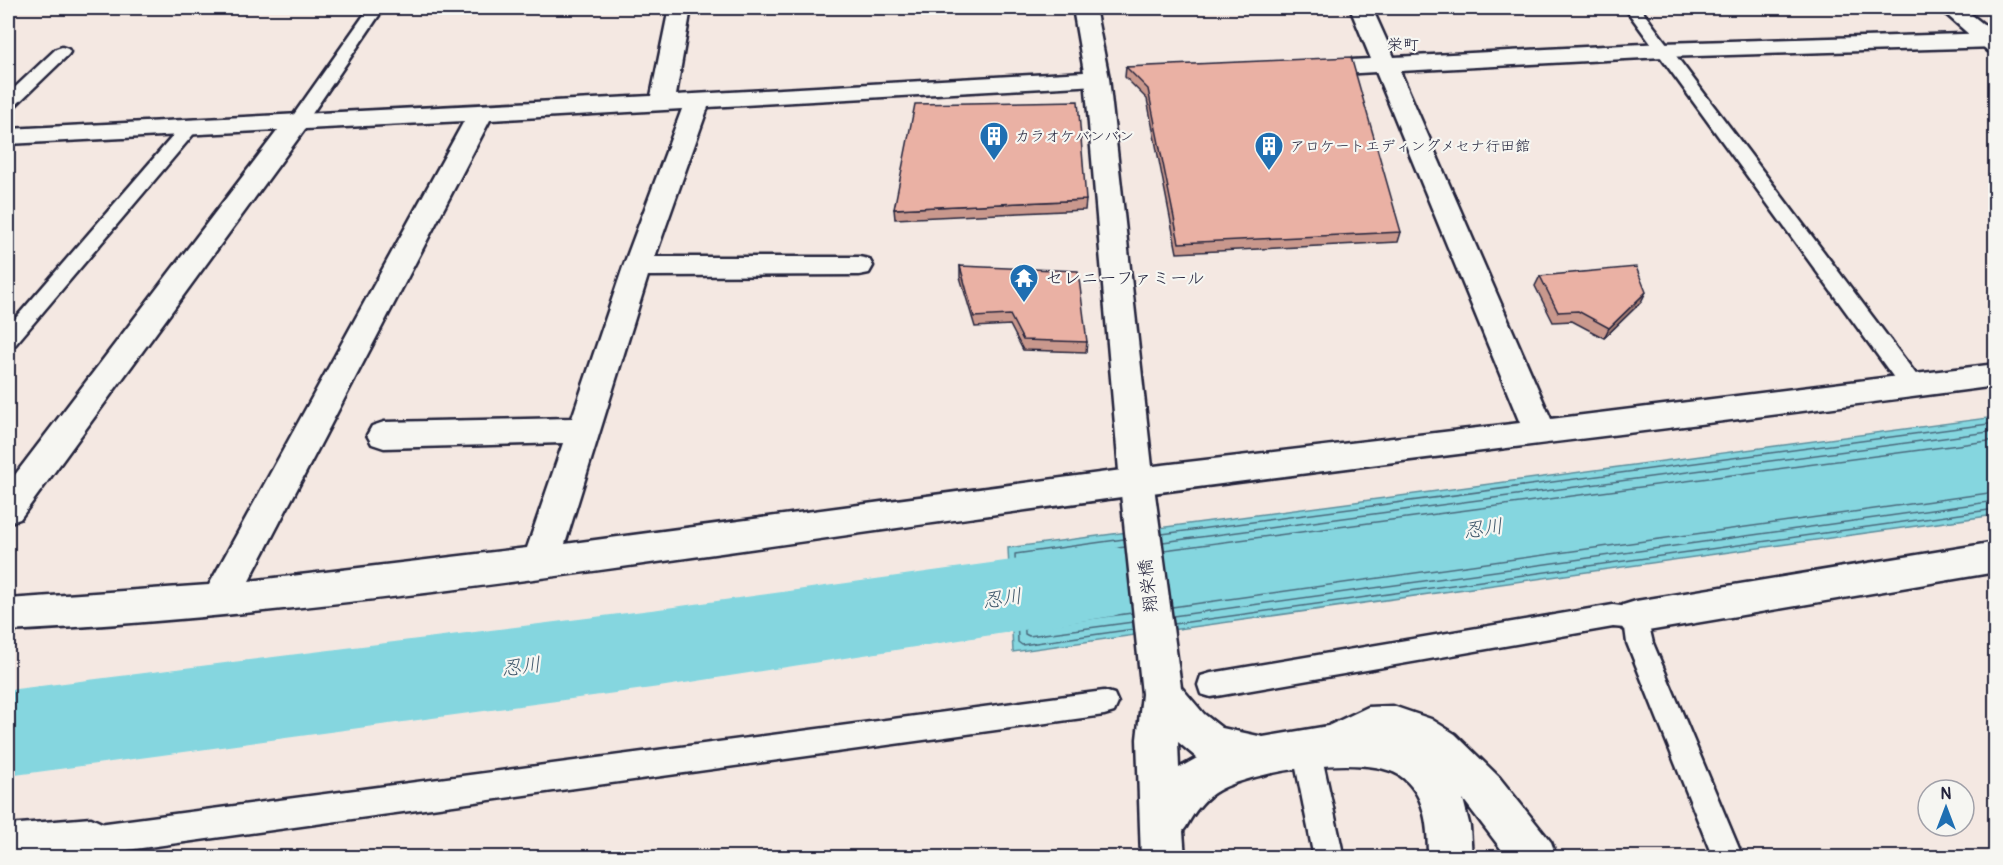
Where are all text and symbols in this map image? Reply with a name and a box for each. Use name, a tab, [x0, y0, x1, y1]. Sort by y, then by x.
district label: 栄町	[1387, 35, 1419, 55]
building icon: カラオケバンバン	[978, 120, 1010, 162]
place label: カラオケバンバン	[1015, 127, 1134, 146]
building icon: アロケートエディングメセナ行田館	[1253, 130, 1285, 172]
place label: アロケートエディングメセナ行田館	[1290, 137, 1530, 156]
temple icon: セレニーファミール	[1008, 262, 1040, 304]
place label: セレニーファミール	[1045, 267, 1204, 290]
water label: 忍川	[1462, 513, 1505, 544]
street label: 翔栄橋	[1134, 558, 1163, 614]
water label: 忍川	[981, 583, 1024, 614]
water label: 忍川	[500, 652, 542, 681]
north arrow	[1916, 778, 1976, 838]
text: N	[1941, 784, 1952, 804]

